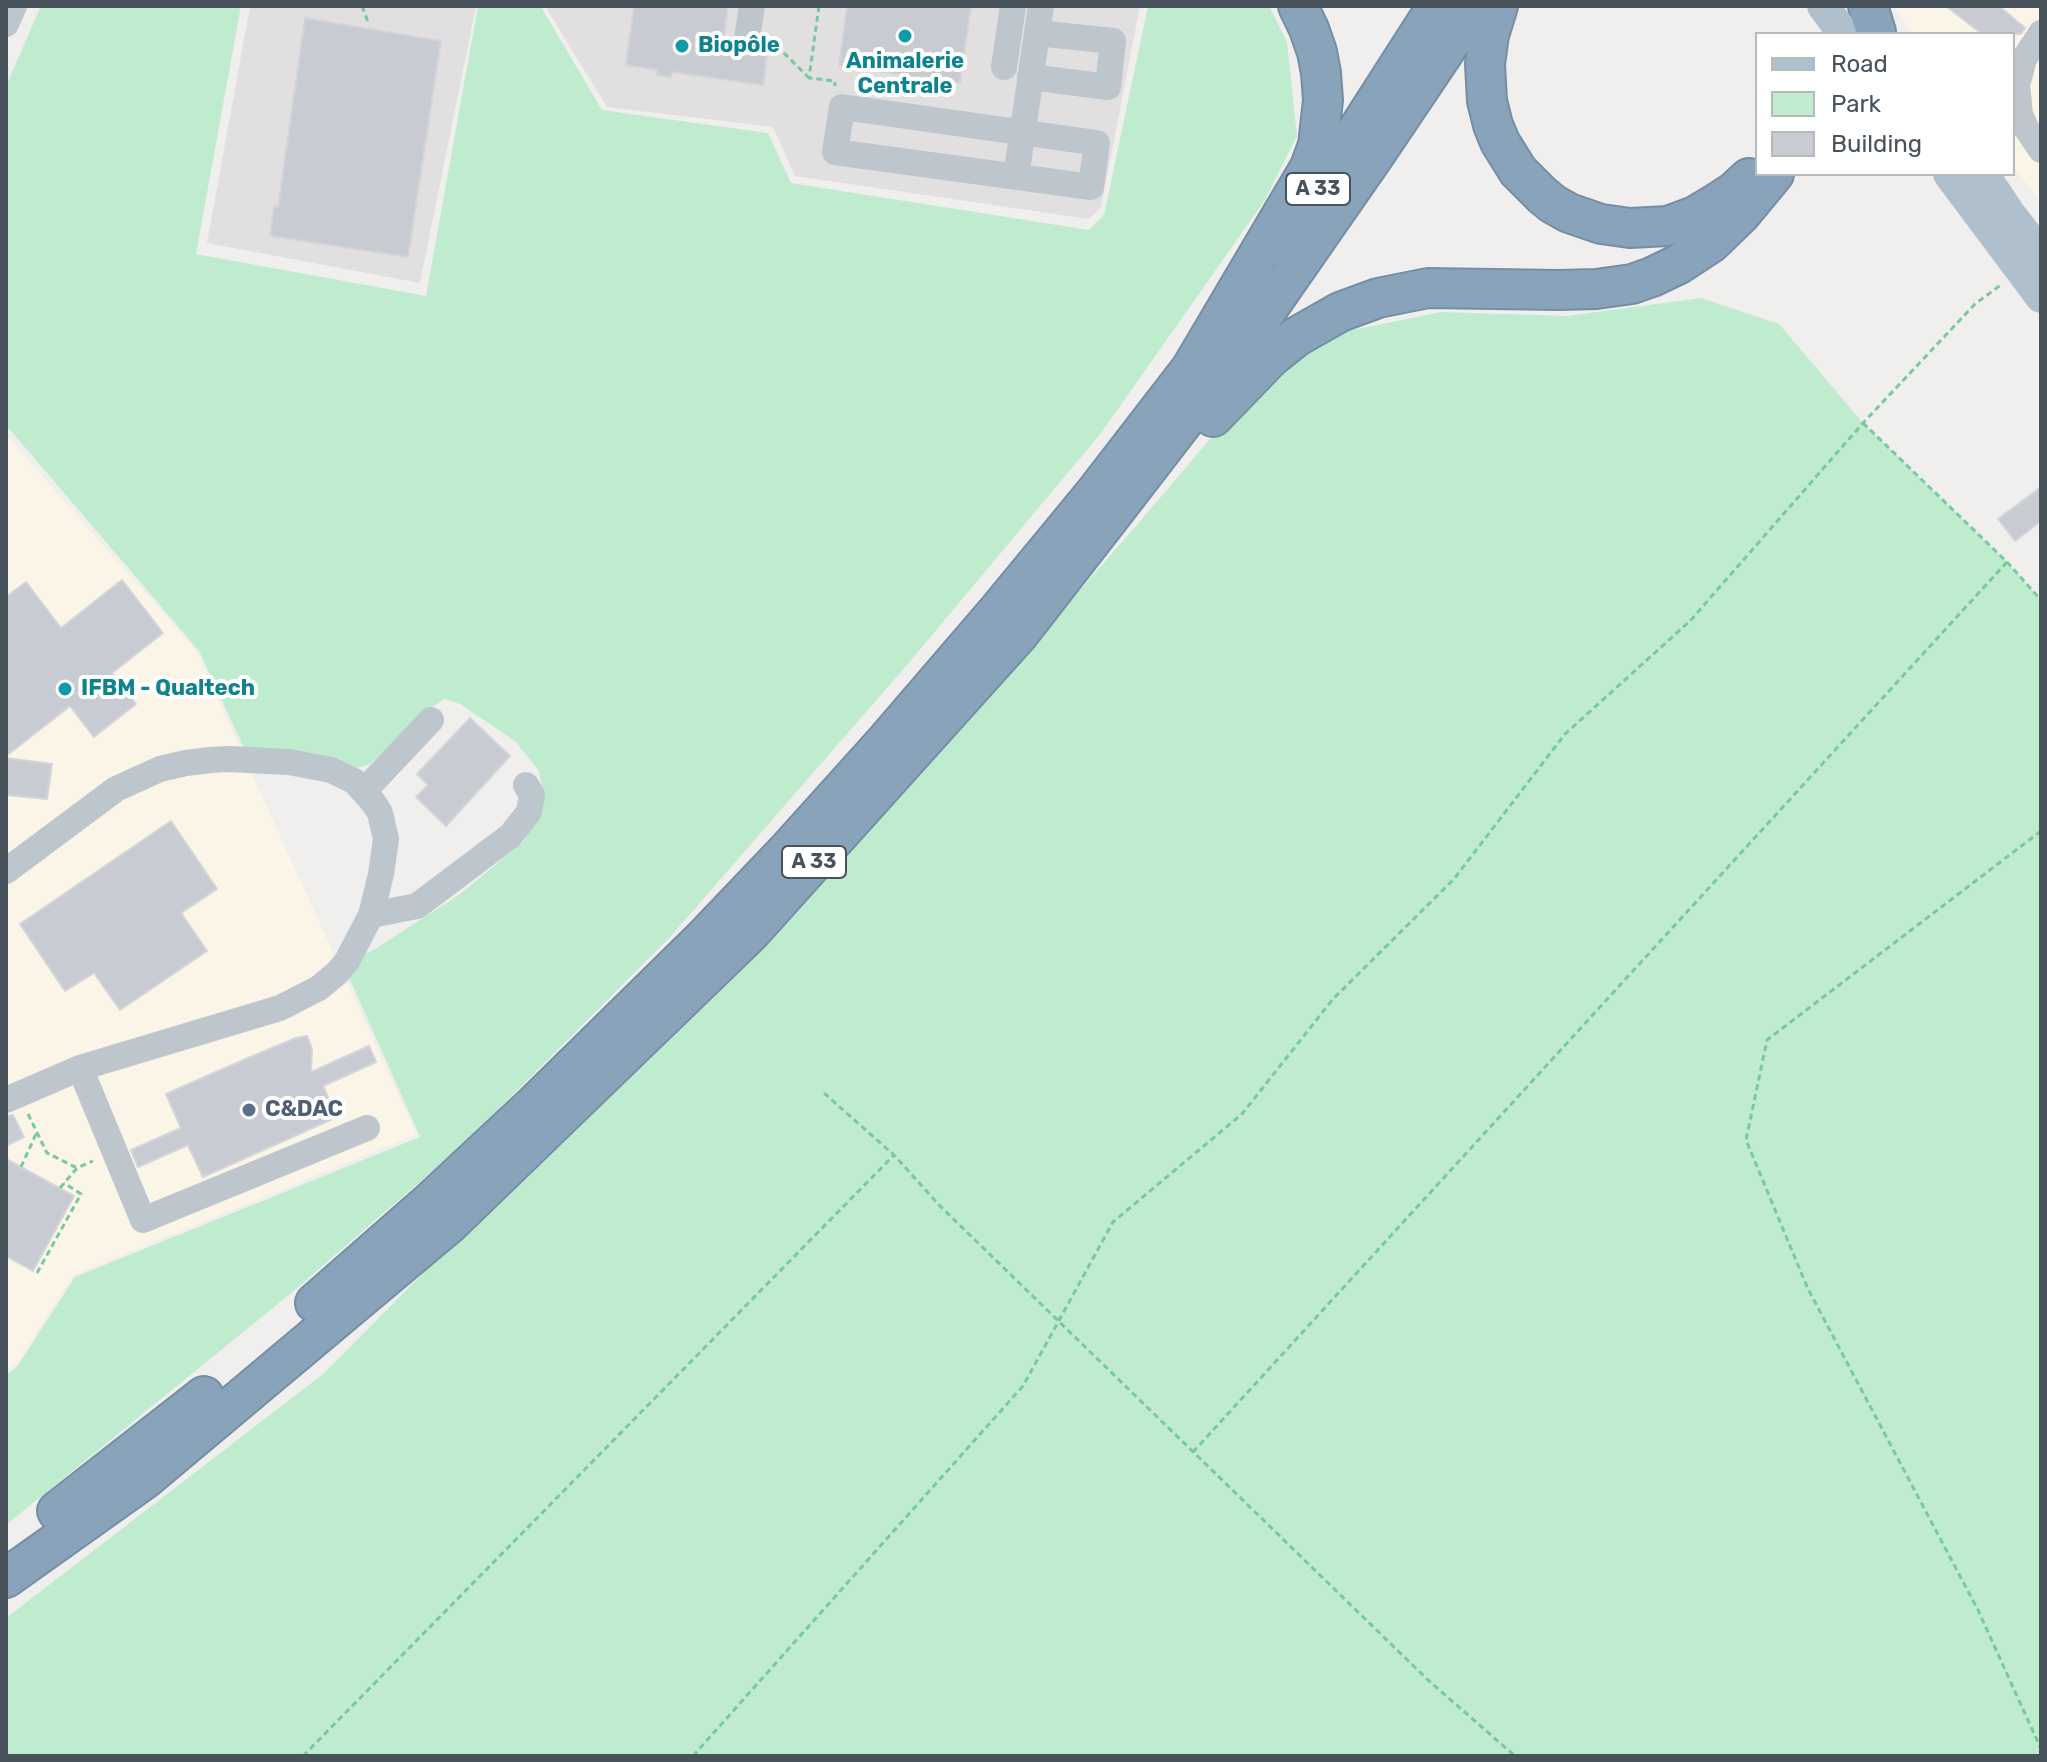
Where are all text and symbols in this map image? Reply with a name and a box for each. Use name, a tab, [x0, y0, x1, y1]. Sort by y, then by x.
marker: Animalerie Centrale	[896, 27, 914, 45]
legend	[1755, 32, 2015, 176]
place label: Biopôle	[698, 33, 780, 59]
marker: Biopôle	[673, 37, 691, 55]
place label: Animalerie Centrale	[846, 49, 964, 100]
text: Road	[1831, 50, 1888, 78]
text: Park	[1831, 90, 1881, 118]
text: Building	[1831, 130, 1922, 158]
road number: A 33	[1286, 173, 1350, 205]
place label: IFBM - Qualtech	[81, 676, 255, 702]
marker: IFBM - Qualtech	[56, 680, 74, 698]
road number: A 33	[782, 846, 846, 878]
place label: C&DAC	[265, 1097, 343, 1123]
marker: C&DAC	[240, 1101, 258, 1119]

